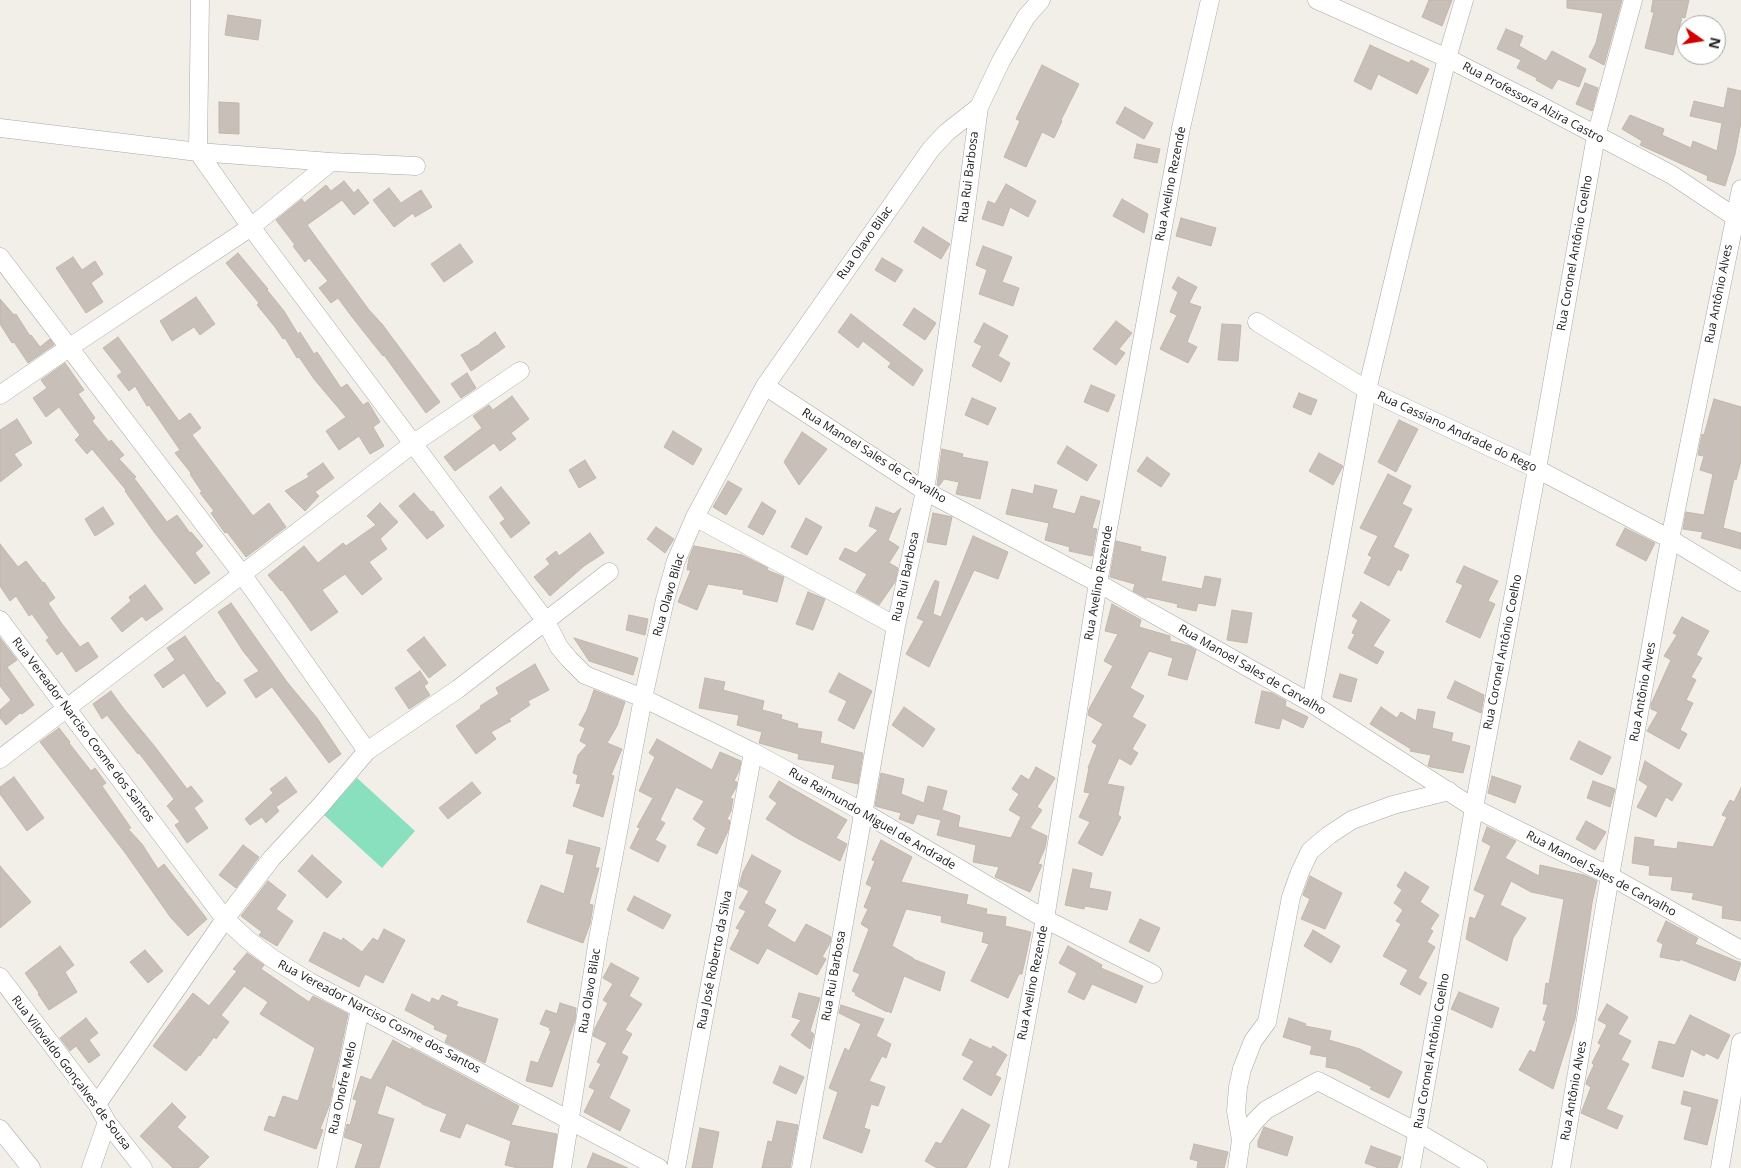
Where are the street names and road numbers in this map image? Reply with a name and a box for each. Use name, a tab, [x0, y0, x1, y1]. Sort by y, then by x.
street label: Rua Professora Alzira Castro	[1460, 59, 1606, 147]
street label: Rua Avelino Rezende	[1153, 125, 1189, 243]
street label: Rua Rui Barbosa	[956, 131, 982, 223]
street label: Rua Coronel Antônio Coelho	[1554, 174, 1596, 332]
street label: Rua Olavo Bilac	[834, 204, 896, 282]
street label: Rua Antônio Alves	[1702, 243, 1736, 345]
street label: Rua Cassiano Andrade do Rego	[1375, 389, 1539, 475]
street label: Rua Manoel Sales de Carvalho	[799, 405, 949, 507]
street label: Rua Avelino Rezende	[1082, 524, 1116, 642]
street label: Rua Rui Barbosa	[889, 531, 923, 623]
street label: Rua Olavo Bilac	[650, 552, 688, 638]
street label: Rua Coronel Antônio Coelho	[1481, 573, 1525, 731]
street label: Rua Manoel Sales de Carvalho	[1176, 622, 1328, 718]
street label: Rua Vereador Narciso Cosme dos Santos	[9, 635, 157, 825]
street label: Rua Antônio Alves	[1627, 641, 1659, 743]
street label: Rua Raimundo Miguel de Andrade	[786, 765, 958, 873]
street label: Rua Manoel Sales de Carvalho	[1523, 828, 1679, 920]
street label: Rua José Roberto da Silva	[694, 889, 736, 1031]
street label: Rua Avelino Rezende	[1015, 924, 1051, 1042]
street label: Rua Rui Barbosa	[819, 930, 849, 1022]
street label: Rua Olavo Bilac	[576, 947, 604, 1035]
street label: Rua Vereador Narciso Cosme dos Santos	[275, 957, 483, 1077]
street label: Rua Coronel Antônio Coelho	[1411, 972, 1453, 1130]
street label: Rua Vilovaldo Gonçalves de Sousa	[8, 993, 134, 1153]
street label: Rua Onofre Melo	[326, 1040, 360, 1136]
street label: Rua Antônio Alves	[1558, 1040, 1590, 1142]

